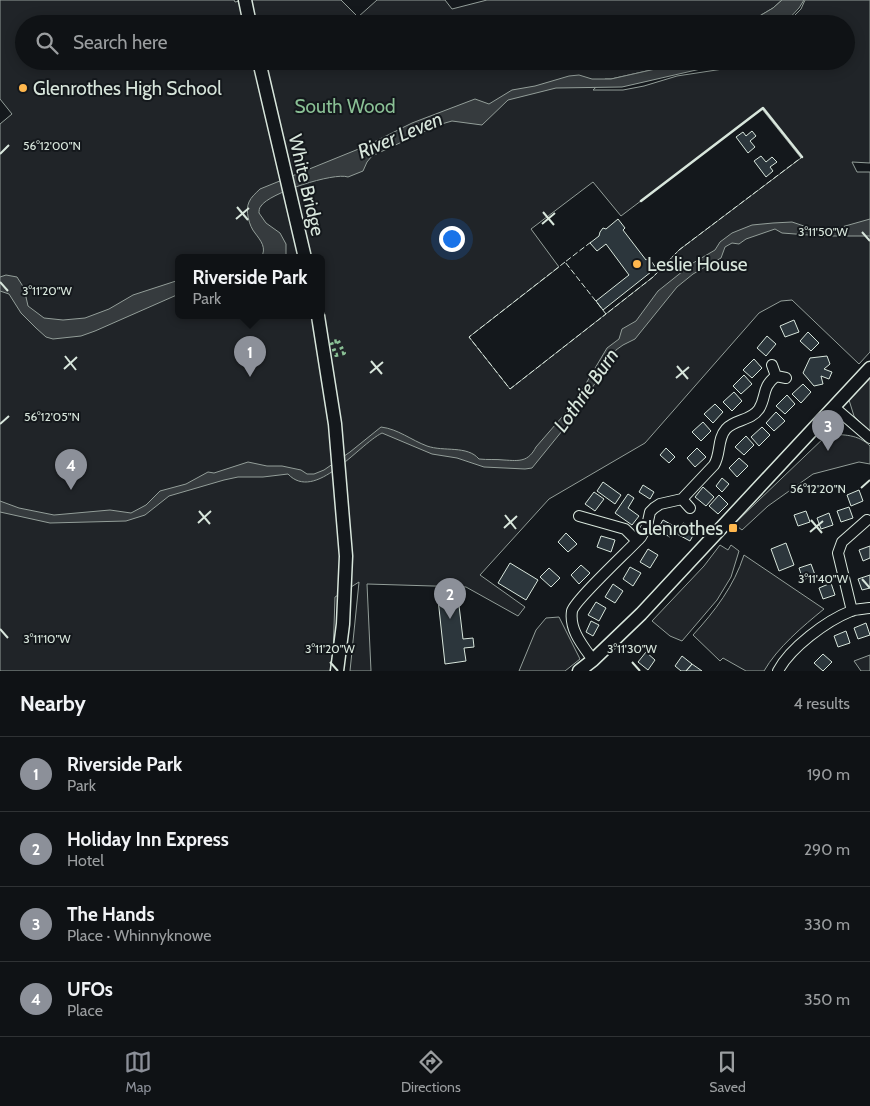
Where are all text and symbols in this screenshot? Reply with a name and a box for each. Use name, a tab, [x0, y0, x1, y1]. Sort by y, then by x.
search box	[15, 15, 855, 70]
icon: search	[33, 29, 61, 57]
text: Search here	[73, 31, 167, 54]
place label: Glenrothes High School	[33, 77, 222, 100]
marker: Glenrothes High School	[17, 82, 29, 94]
park label: South Wood	[294, 95, 396, 118]
water label: River Leven	[354, 106, 446, 164]
street label: White Bridge	[284, 132, 329, 238]
text: 56°12'00"N	[23, 138, 81, 153]
text: 3°11'50"W	[798, 224, 849, 239]
your location	[439, 226, 465, 252]
place label: Leslie House	[647, 253, 748, 276]
popup	[175, 254, 325, 319]
marker: Leslie House	[631, 258, 643, 270]
text: Riverside Park	[192, 266, 308, 289]
text: 3°11'20"W	[22, 283, 73, 298]
text: Park	[192, 289, 221, 308]
pin: 1	[234, 336, 266, 377]
water label: Lothrie Burn	[548, 344, 624, 436]
text: 56°12'05"N	[24, 409, 80, 424]
pin: 3	[812, 410, 844, 451]
pin: 4	[55, 449, 87, 490]
text: 56°12'20"N	[790, 481, 846, 496]
place label: Glenrothes	[635, 517, 723, 540]
marker: Glenrothes	[727, 522, 739, 534]
text: 3°11'40"W	[798, 571, 849, 586]
pin: 2	[434, 578, 466, 619]
text: 3°11'10"W	[23, 631, 71, 646]
text: 3°11'20"W	[305, 641, 356, 656]
text: 3°11'30"W	[607, 641, 658, 656]
text: Nearby	[20, 691, 86, 716]
text: 4 results	[793, 694, 850, 713]
text: Riverside Park	[67, 753, 182, 776]
text: 1	[33, 765, 39, 784]
text: 190 m	[807, 765, 850, 784]
text: Park	[67, 776, 96, 795]
text: Holiday Inn Express	[67, 828, 229, 851]
text: 2	[32, 840, 40, 859]
text: 290 m	[804, 840, 850, 859]
text: Hotel	[67, 851, 104, 870]
text: The Hands	[67, 903, 154, 926]
text: 3	[32, 915, 40, 934]
text: 330 m	[804, 915, 850, 934]
text: Place · Whinnyknowe	[67, 926, 211, 945]
text: UFOs	[67, 978, 113, 1001]
text: 4	[31, 990, 41, 1009]
text: 350 m	[804, 990, 850, 1009]
text: Place	[67, 1001, 103, 1020]
tab: Map	[124, 1048, 152, 1096]
tab: Directions	[401, 1048, 461, 1096]
tab: Saved	[709, 1048, 746, 1096]

